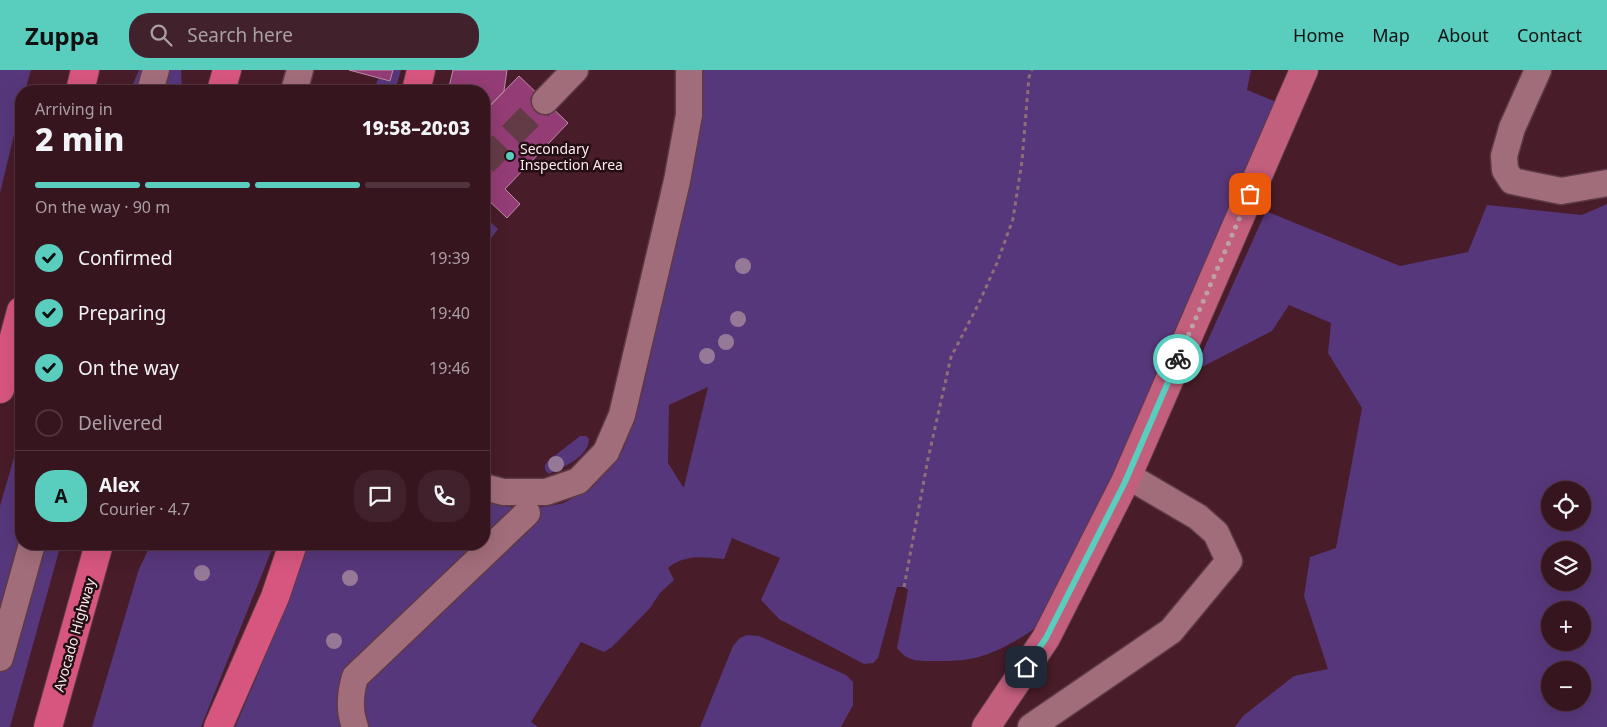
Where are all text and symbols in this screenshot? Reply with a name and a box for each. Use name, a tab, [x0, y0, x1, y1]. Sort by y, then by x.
search box	[129, 13, 479, 58]
text: Zuppa	[25, 19, 99, 52]
icon: search	[147, 21, 175, 49]
text: Search here	[187, 22, 293, 48]
text: Home	[1293, 23, 1344, 47]
text: Map	[1372, 23, 1410, 47]
text: About	[1438, 23, 1489, 47]
text: Contact	[1517, 23, 1582, 47]
text: Arriving in	[35, 98, 113, 120]
text: 19:58–20:03	[362, 115, 470, 141]
text: 2 min	[35, 117, 124, 160]
place label: Secondary Inspection Area	[520, 139, 623, 174]
marker: Secondary Inspection Area	[504, 150, 516, 162]
pin	[1229, 173, 1271, 215]
icon: bag	[1236, 180, 1264, 208]
text: On the way · 90 m	[35, 196, 170, 218]
icon: check	[35, 244, 63, 272]
text: Confirmed	[78, 245, 173, 271]
text: 19:39	[429, 247, 470, 269]
icon: check	[35, 299, 63, 327]
text: Preparing	[78, 300, 166, 326]
text: 19:40	[429, 302, 470, 324]
courier	[1153, 334, 1203, 384]
icon: bike	[1164, 345, 1192, 373]
icon: check	[35, 354, 63, 382]
text: On the way	[78, 355, 179, 381]
text: 19:46	[429, 357, 470, 379]
text: Delivered	[78, 410, 163, 436]
button: chat	[354, 470, 406, 522]
button: phone	[418, 470, 470, 522]
text: Alex	[99, 472, 140, 498]
map controls	[1541, 481, 1591, 711]
button: locate	[1541, 481, 1591, 531]
text: A	[54, 483, 68, 509]
text: Courier · 4.7	[99, 498, 190, 520]
button: layers	[1541, 541, 1591, 591]
street label: Avocado Highway	[49, 575, 100, 694]
button: +	[1541, 601, 1591, 651]
pin	[1005, 646, 1047, 688]
icon: home	[1012, 653, 1040, 681]
button: −	[1541, 661, 1591, 711]

